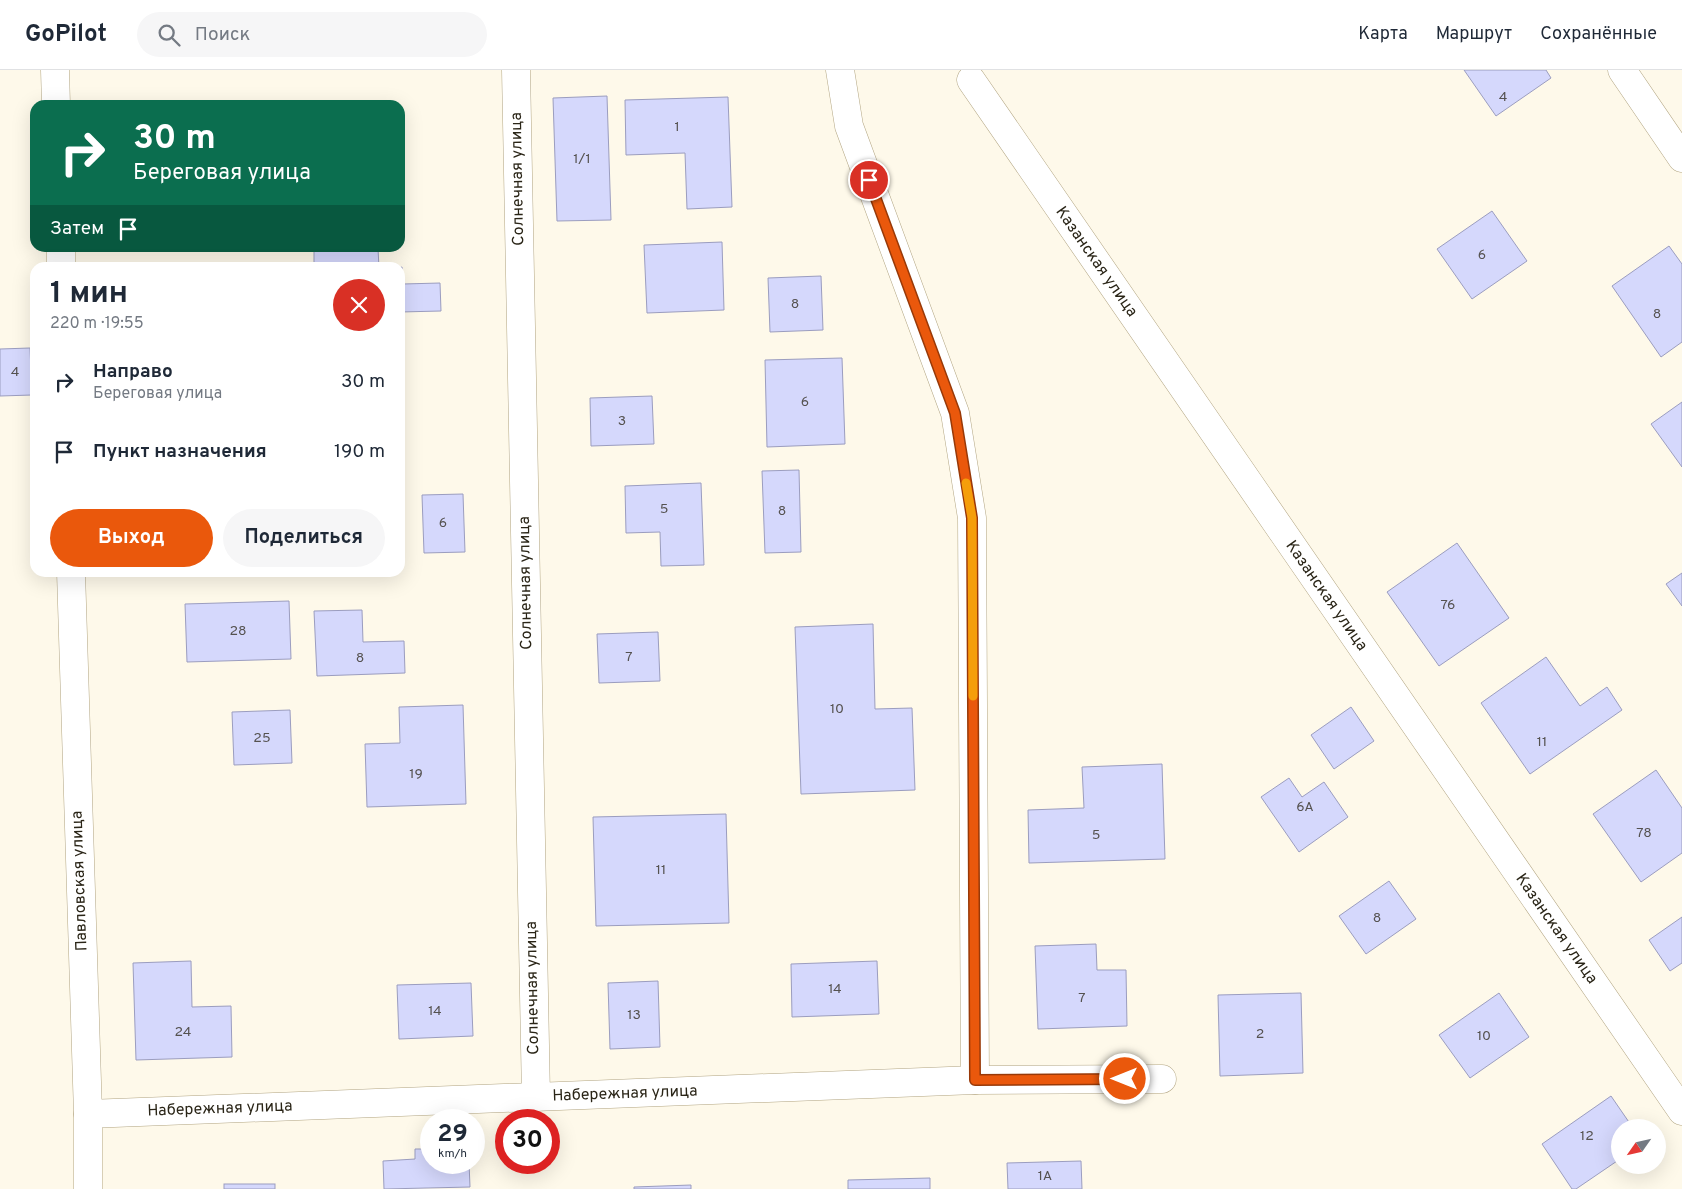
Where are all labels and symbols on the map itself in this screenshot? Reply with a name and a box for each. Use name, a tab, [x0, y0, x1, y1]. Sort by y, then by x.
house number: 4	[1499, 89, 1507, 106]
street label: Солнечная улица	[507, 112, 529, 246]
house number: 1	[674, 119, 680, 136]
house number: 1/1	[573, 151, 591, 168]
pin	[848, 159, 890, 201]
street label: Казанская улица	[1050, 203, 1142, 321]
house number: 6	[1478, 247, 1486, 264]
house number: 8	[791, 296, 799, 313]
house number: 8	[1653, 306, 1661, 323]
house number: 4	[11, 364, 19, 381]
house number: 6	[801, 394, 809, 411]
house number: 3	[618, 413, 626, 430]
house number: 5	[660, 501, 668, 518]
house number: 8	[778, 503, 786, 520]
house number: 6	[439, 515, 447, 532]
street label: Солнечная улица	[515, 516, 537, 650]
street label: Казанская улица	[1280, 537, 1372, 655]
house number: 76	[1441, 597, 1455, 614]
house number: 28	[229, 623, 247, 640]
house number: 7	[625, 649, 633, 666]
house number: 8	[356, 650, 364, 667]
house number: 10	[830, 701, 844, 718]
house number: 25	[253, 730, 271, 747]
house number: 11	[1537, 734, 1547, 751]
house number: 19	[409, 766, 423, 783]
house number: 6А	[1296, 799, 1314, 816]
street label: Павловская улица	[68, 810, 92, 952]
house number: 78	[1636, 825, 1652, 842]
house number: 5	[1092, 827, 1100, 844]
house number: 11	[656, 862, 666, 879]
street label: Казанская улица	[1510, 870, 1602, 988]
house number: 8	[1373, 910, 1381, 927]
street label: Солнечная улица	[522, 921, 544, 1055]
house number: 14	[828, 981, 842, 998]
house number: 7	[1078, 990, 1086, 1007]
house number: 14	[428, 1003, 442, 1020]
house number: 13	[627, 1007, 641, 1024]
house number: 24	[174, 1024, 192, 1041]
house number: 2	[1256, 1026, 1264, 1043]
house number: 10	[1477, 1028, 1491, 1045]
position arrow	[1098, 1052, 1150, 1104]
street label: Набережная улица	[552, 1081, 698, 1107]
street label: Набережная улица	[147, 1096, 293, 1122]
speed limit sign: 30	[495, 1109, 560, 1174]
north arrow	[1611, 1119, 1666, 1174]
house number: 12	[1580, 1128, 1594, 1145]
house number: 1А	[1038, 1168, 1052, 1185]

